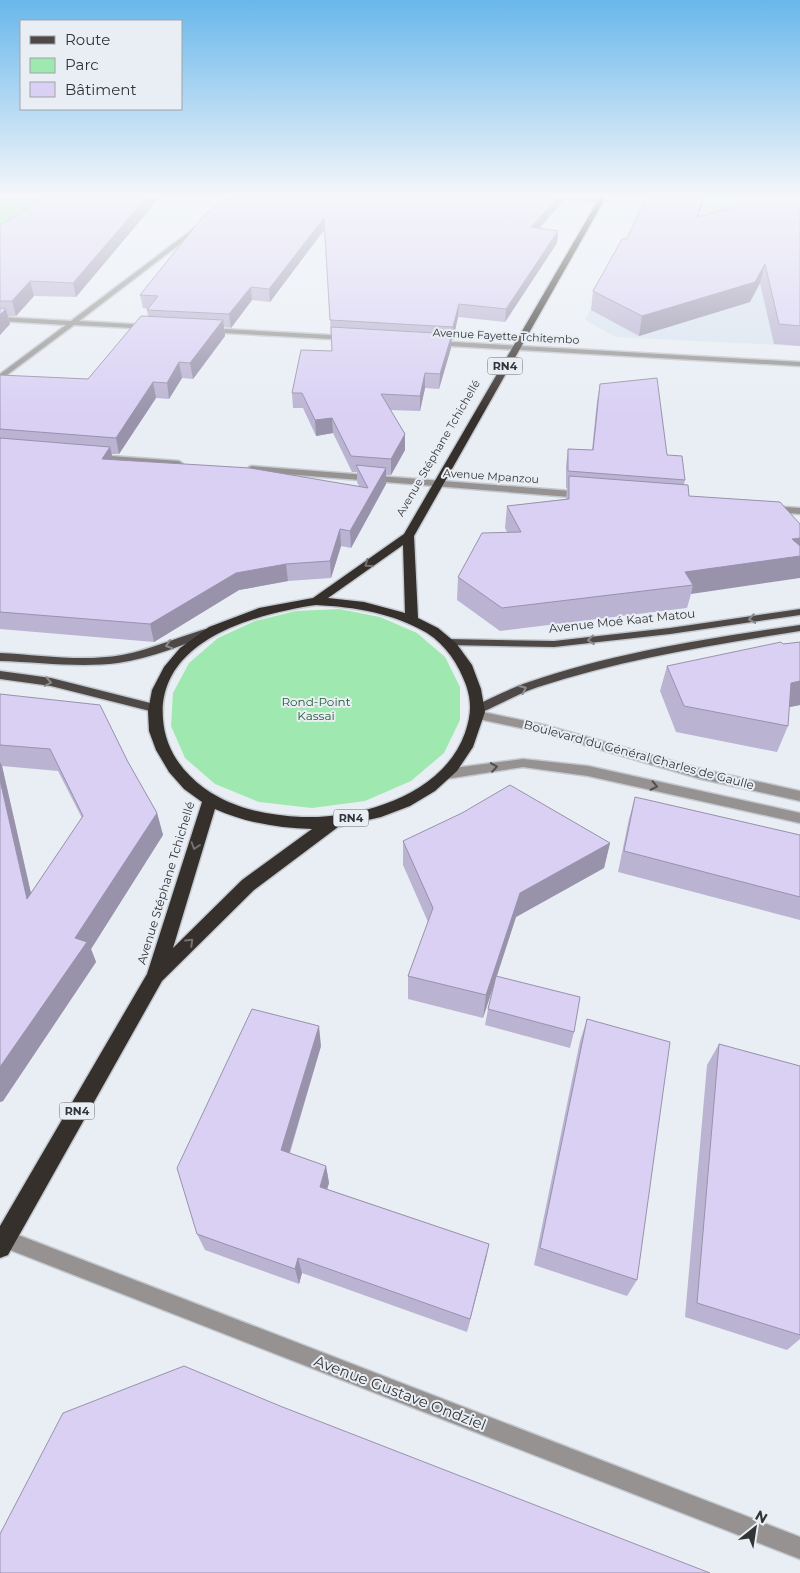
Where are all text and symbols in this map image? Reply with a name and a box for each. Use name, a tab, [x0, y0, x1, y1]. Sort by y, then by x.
legend	[20, 20, 182, 110]
text: Route	[65, 30, 110, 49]
text: Parc	[65, 55, 99, 74]
text: Bâtiment	[65, 80, 137, 99]
street label: Avenue Fayette Tchitembo	[432, 325, 580, 347]
road number: RN4	[488, 358, 522, 374]
street label: Avenue Stéphane Tchichellé	[393, 377, 483, 519]
street label: Avenue Mpanzou	[443, 466, 539, 486]
one-way arrow	[364, 558, 374, 567]
street label: Avenue Moé Kaat Matou	[548, 605, 696, 636]
one-way arrow	[747, 614, 756, 624]
one-way arrow	[586, 634, 594, 645]
one-way arrow	[165, 640, 174, 650]
one-way arrow	[44, 676, 53, 687]
one-way arrow	[518, 684, 527, 695]
park label: Rond-Point Kassai	[281, 694, 351, 723]
street label: Boulevard du Général Charles de Gaulle	[522, 716, 756, 793]
one-way arrow	[490, 762, 498, 773]
one-way arrow	[650, 780, 659, 790]
street label: Avenue Stéphane Tchichellé	[134, 800, 197, 966]
road number: RN4	[334, 810, 368, 826]
one-way arrow	[191, 842, 201, 850]
one-way arrow	[184, 939, 193, 948]
road number: RN4	[60, 1102, 94, 1120]
street label: Avenue Gustave Ondziel	[312, 1351, 489, 1434]
north arrow	[730, 1503, 780, 1553]
text: N	[752, 1506, 771, 1527]

